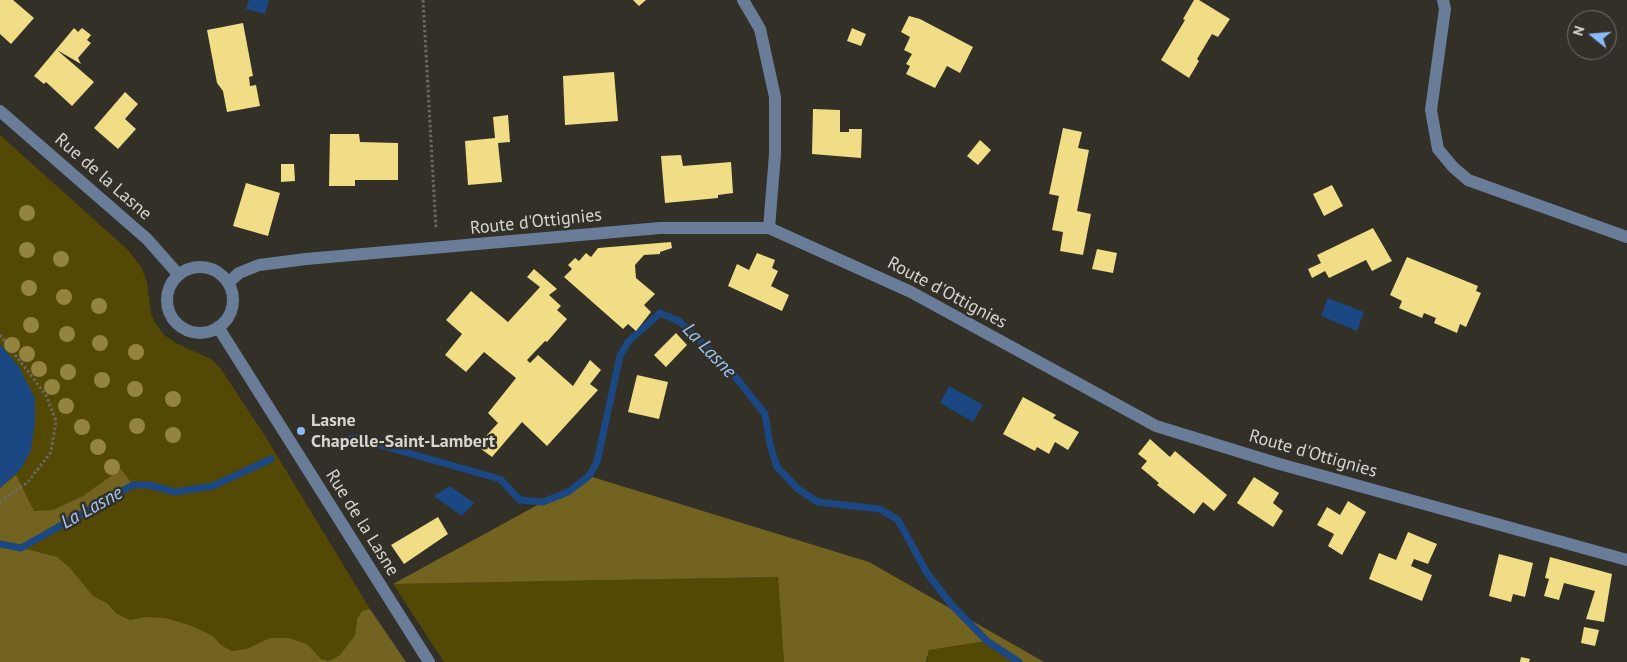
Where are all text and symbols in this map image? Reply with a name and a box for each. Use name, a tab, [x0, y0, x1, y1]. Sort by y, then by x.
north arrow	[1567, 10, 1617, 60]
text: N	[1569, 24, 1589, 38]
street label: Rue de la Lasne	[50, 129, 156, 225]
street label: Route d'Ottignies	[469, 204, 603, 240]
street label: Route d'Ottignies	[884, 252, 1010, 334]
water label: La Lasne	[677, 319, 741, 383]
place label: Lasne Chapelle-Saint-Lambert	[311, 410, 495, 452]
marker: Lasne Chapelle-Saint-Lambert	[295, 425, 307, 437]
street label: Route d'Ottignies	[1246, 425, 1380, 483]
street label: Rue de la Lasne	[321, 466, 403, 580]
water label: La Lasne	[57, 482, 127, 534]

